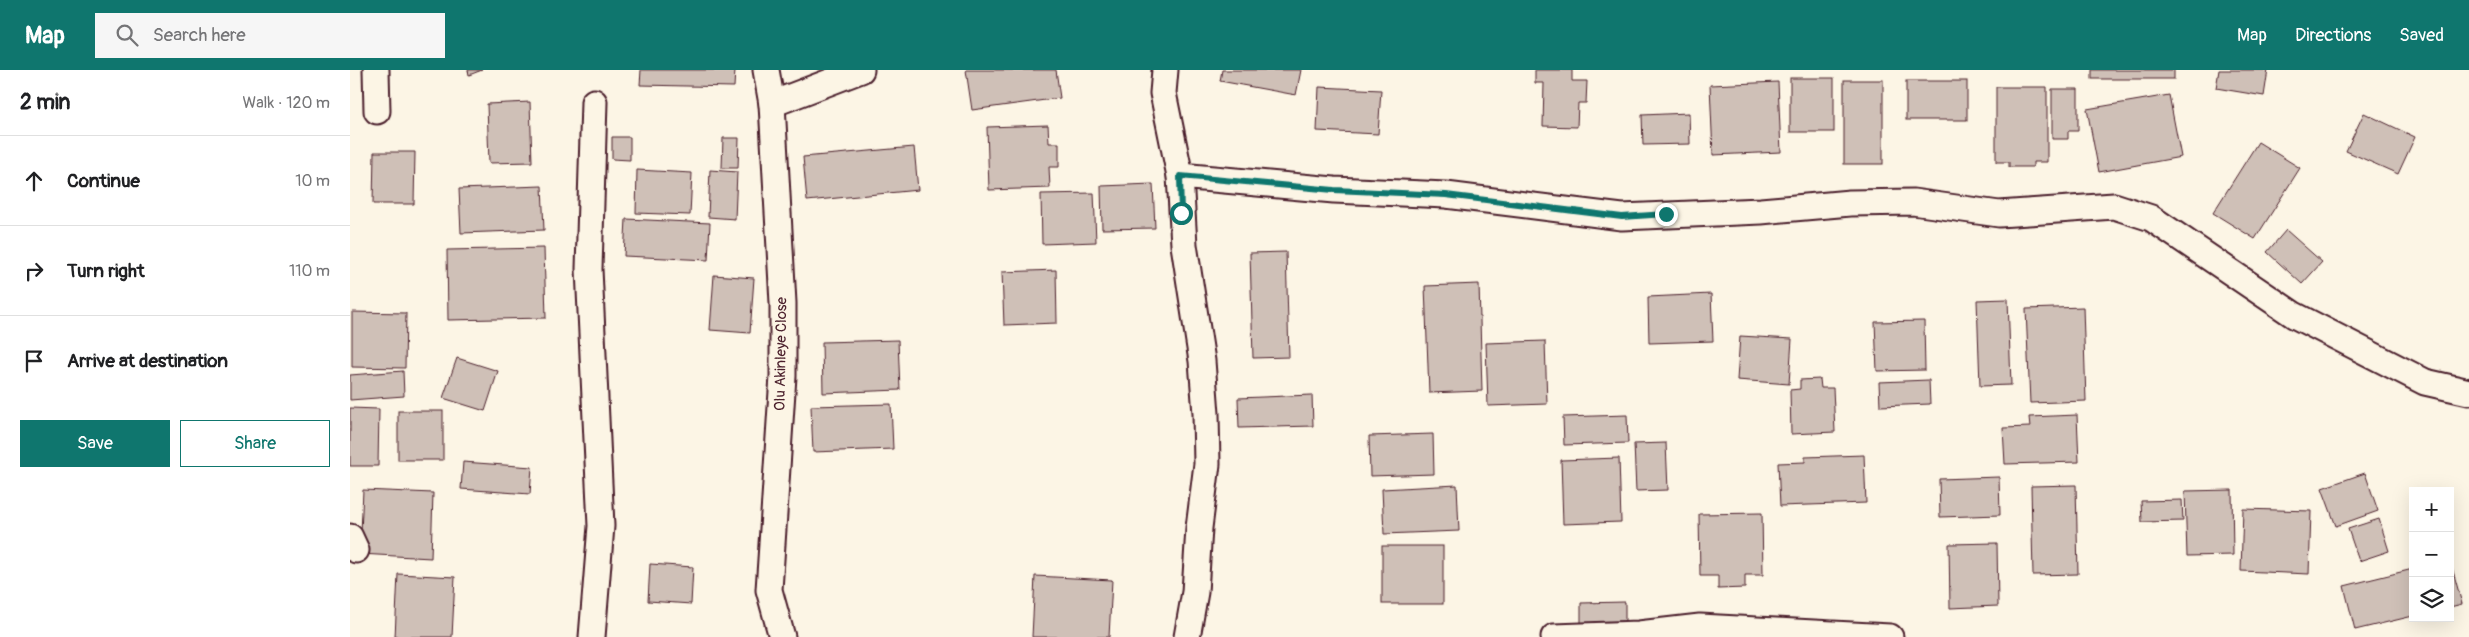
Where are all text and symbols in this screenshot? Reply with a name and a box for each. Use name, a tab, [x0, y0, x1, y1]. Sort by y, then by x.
search box	[95, 13, 445, 58]
text: Map	[25, 21, 65, 50]
icon: search	[113, 21, 141, 49]
text: Search here	[153, 23, 246, 47]
text: Map	[2237, 24, 2267, 47]
text: Directions	[2295, 24, 2371, 47]
text: Saved	[2399, 24, 2444, 47]
text: 2 min	[20, 89, 70, 116]
text: Walk · 120 m	[242, 93, 330, 113]
icon: ahead	[20, 167, 48, 195]
text: Continue	[67, 169, 140, 193]
text: 10 m	[295, 171, 330, 191]
route start	[1170, 202, 1193, 225]
route end	[1655, 203, 1678, 226]
icon: right	[20, 257, 48, 285]
text: Turn right	[67, 259, 145, 283]
text: 110 m	[289, 261, 330, 281]
street label: Olu Akinleye Close	[771, 296, 792, 411]
icon: arrive	[20, 347, 48, 375]
text: Arrive at destination	[67, 349, 228, 373]
button: Save	[20, 420, 170, 467]
button: Share	[180, 420, 330, 467]
map controls	[2409, 487, 2454, 622]
button: +	[2409, 487, 2454, 532]
button: −	[2409, 532, 2454, 577]
button: layers	[2409, 577, 2454, 622]

